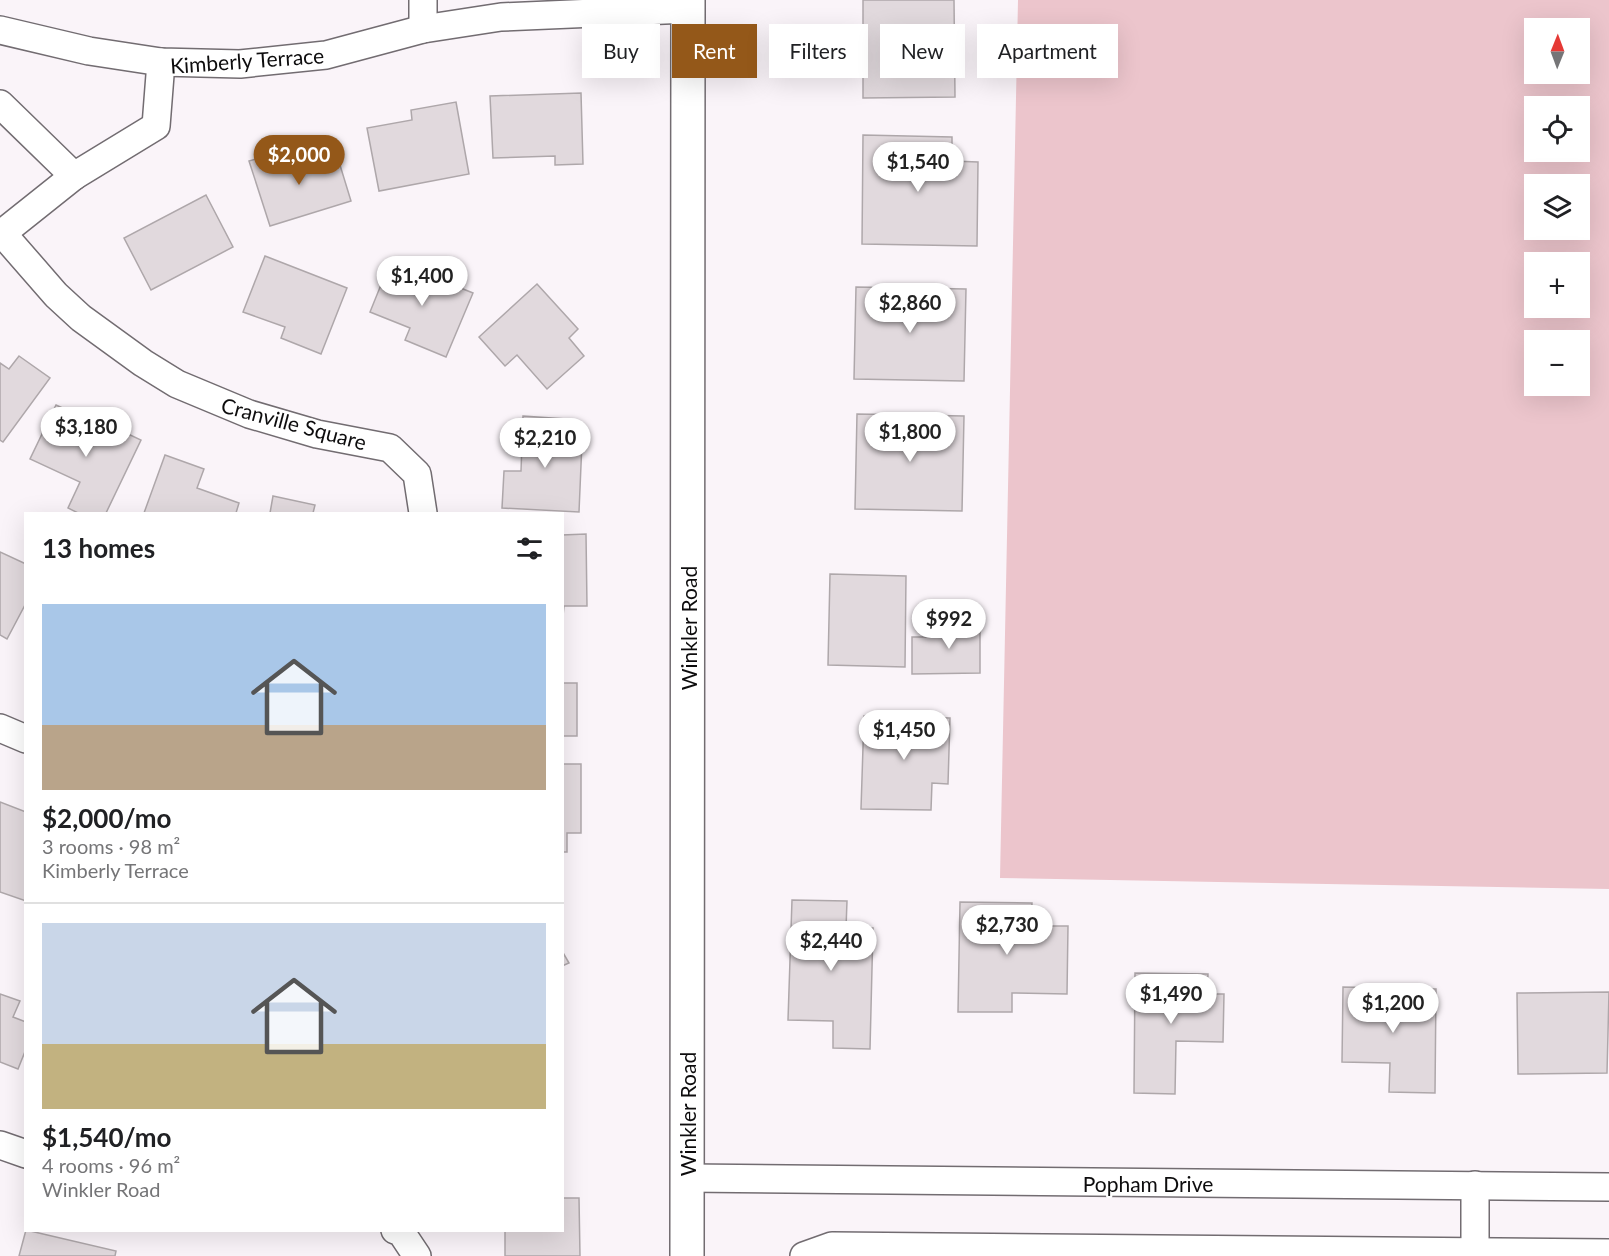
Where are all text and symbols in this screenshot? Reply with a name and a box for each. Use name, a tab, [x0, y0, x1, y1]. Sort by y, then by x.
north arrow	[1524, 18, 1590, 84]
map controls	[1524, 18, 1590, 396]
chip: Buy	[582, 24, 660, 78]
chip: Rent	[672, 24, 757, 78]
chip: Filters	[769, 24, 868, 78]
chip: New	[880, 24, 965, 78]
chip: Apartment	[977, 24, 1118, 78]
street label: Kimberly Terrace	[169, 42, 325, 78]
button: locate	[1524, 96, 1590, 162]
pin: $2,000	[250, 135, 348, 186]
text: $2,000	[268, 142, 330, 166]
pin: $1,540	[869, 142, 967, 193]
text: $1,540	[887, 149, 949, 173]
button: layers	[1524, 174, 1590, 240]
button: +	[1524, 252, 1590, 318]
pin: $1,400	[373, 256, 471, 307]
text: $1,400	[391, 263, 453, 287]
pin: $2,860	[861, 283, 959, 334]
text: $2,860	[879, 290, 941, 314]
button: −	[1524, 330, 1590, 396]
street label: Cranville Square	[219, 392, 369, 454]
pin: $3,180	[37, 407, 135, 458]
pin: $1,800	[861, 412, 959, 463]
text: $3,180	[55, 414, 117, 438]
pin: $2,210	[496, 418, 594, 469]
text: $1,800	[879, 419, 941, 443]
text: $2,210	[514, 425, 576, 449]
text: 13 homes	[42, 532, 155, 564]
icon: filters	[513, 532, 546, 565]
street label: Winkler Road	[676, 566, 701, 690]
pin: $992	[913, 599, 985, 650]
text: $992	[926, 606, 972, 630]
icon: home	[240, 643, 348, 751]
pin: $1,450	[855, 710, 953, 761]
text: $1,450	[873, 717, 935, 741]
text: $2,000/mo	[42, 802, 172, 834]
text: 3 rooms · 98 m²	[42, 834, 180, 858]
text: Kimberly Terrace	[42, 858, 189, 882]
pin: $2,730	[958, 905, 1056, 956]
text: $2,730	[976, 912, 1038, 936]
pin: $2,440	[782, 921, 880, 972]
text: $2,440	[800, 928, 862, 952]
icon: home	[240, 962, 348, 1070]
pin: $1,490	[1122, 974, 1220, 1025]
text: $1,490	[1140, 981, 1202, 1005]
pin: $1,200	[1344, 983, 1442, 1034]
text: $1,200	[1362, 990, 1424, 1014]
street label: Winkler Road	[675, 1052, 700, 1176]
text: $1,540/mo	[42, 1121, 172, 1153]
text: 4 rooms · 96 m²	[42, 1153, 180, 1177]
street label: Popham Drive	[1083, 1171, 1213, 1196]
text: Winkler Road	[42, 1177, 160, 1201]

